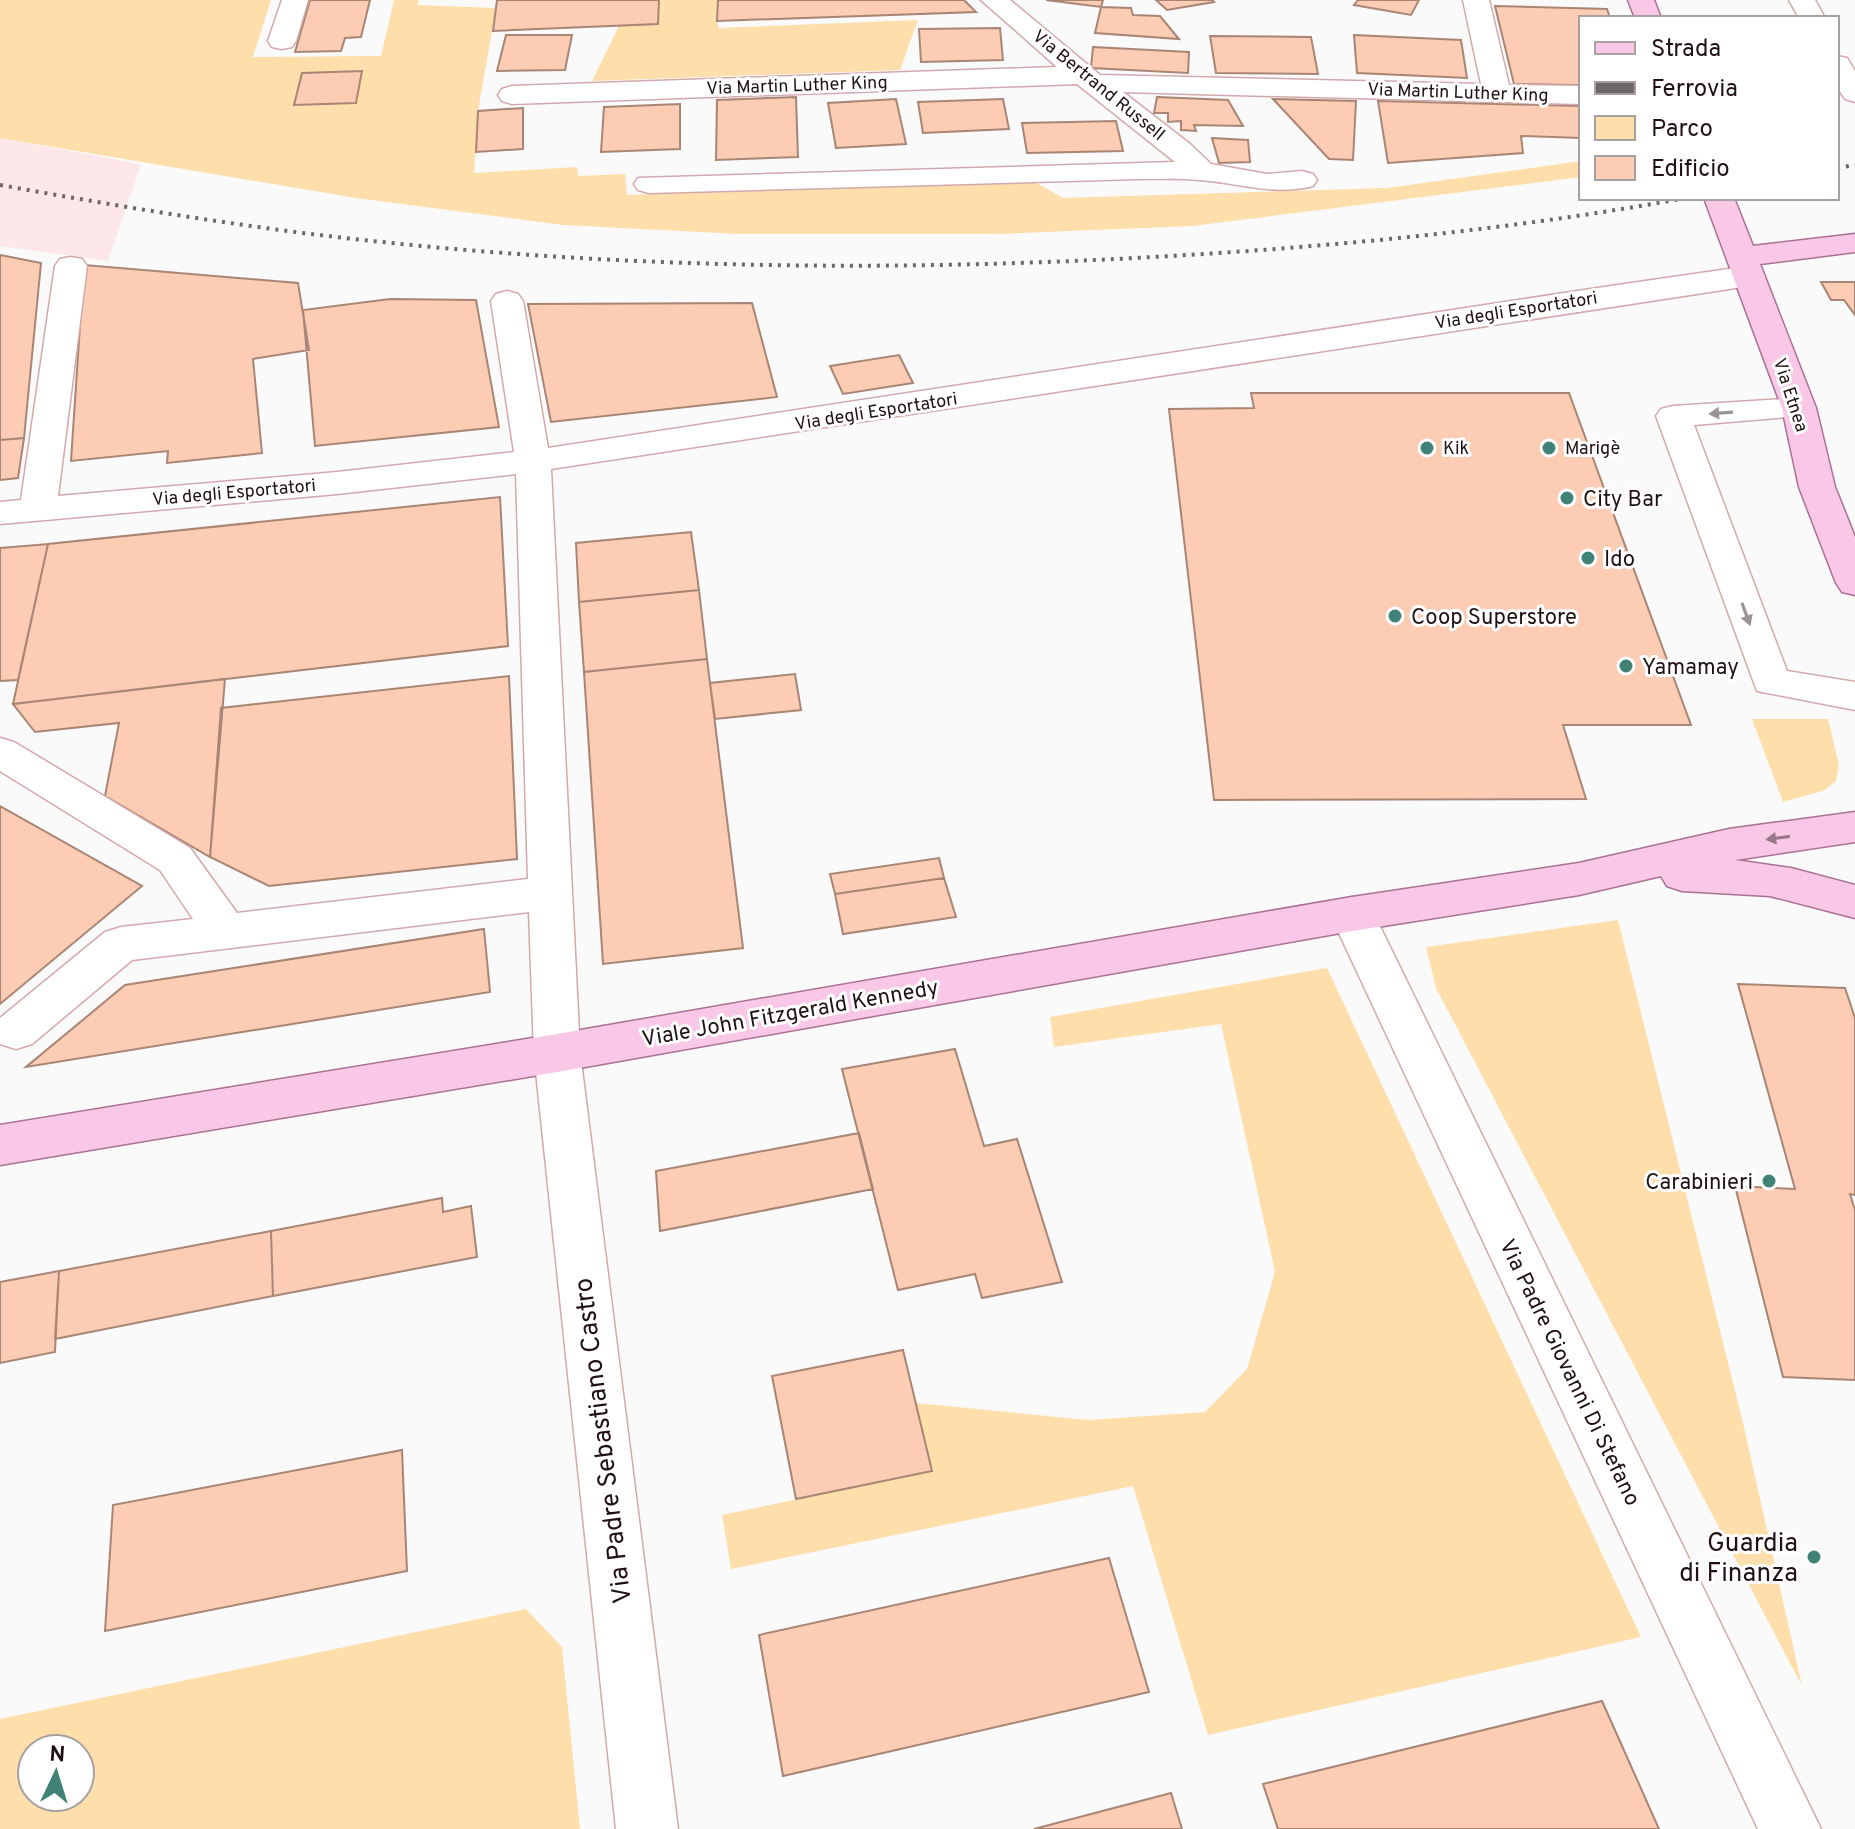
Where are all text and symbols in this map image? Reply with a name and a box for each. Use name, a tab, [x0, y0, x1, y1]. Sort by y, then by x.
legend	[1579, 16, 1839, 200]
street label: Via Bertrand Russell	[1027, 26, 1169, 147]
text: Strada	[1651, 35, 1721, 65]
street label: Via Martin Luther King	[706, 72, 888, 101]
text: Ferrovia	[1651, 75, 1738, 105]
street label: Via Martin Luther King	[1367, 79, 1549, 108]
text: Parco	[1651, 115, 1713, 145]
text: Edificio	[1651, 155, 1730, 185]
street label: Via degli Esportatori	[1433, 287, 1599, 336]
street label: Via Etnea	[1767, 356, 1812, 435]
street label: Via degli Esportatori	[793, 388, 959, 437]
one-way arrow	[1708, 407, 1733, 420]
place label: Kik	[1443, 438, 1469, 461]
place label: Marigè	[1565, 438, 1620, 461]
marker: Kik	[1418, 439, 1436, 457]
marker: Marigè	[1540, 439, 1558, 457]
street label: Via degli Esportatori	[151, 475, 317, 512]
place label: City Bar	[1583, 487, 1663, 514]
marker: City Bar	[1558, 489, 1576, 507]
place label: Ido	[1604, 547, 1635, 574]
marker: Ido	[1579, 549, 1597, 567]
one-way arrow	[1740, 603, 1753, 627]
place label: Coop Superstore	[1411, 605, 1577, 632]
marker: Coop Superstore	[1386, 607, 1404, 625]
place label: Yamamay	[1642, 655, 1739, 682]
marker: Yamamay	[1617, 657, 1635, 675]
one-way arrow	[1765, 832, 1790, 845]
street label: Viale John Fitzgerald Kennedy	[640, 975, 941, 1054]
place label: Carabinieri	[1645, 1170, 1753, 1197]
marker: Carabinieri	[1760, 1172, 1778, 1190]
street label: Via Padre Giovanni Di Stefano	[1492, 1235, 1645, 1511]
street label: Via Padre Sebastiano Castro	[568, 1276, 641, 1605]
place label: Guardia di Finanza	[1679, 1528, 1798, 1591]
marker: Guardia di Finanza	[1805, 1548, 1823, 1566]
north arrow	[16, 1733, 96, 1813]
text: N	[48, 1742, 66, 1770]

